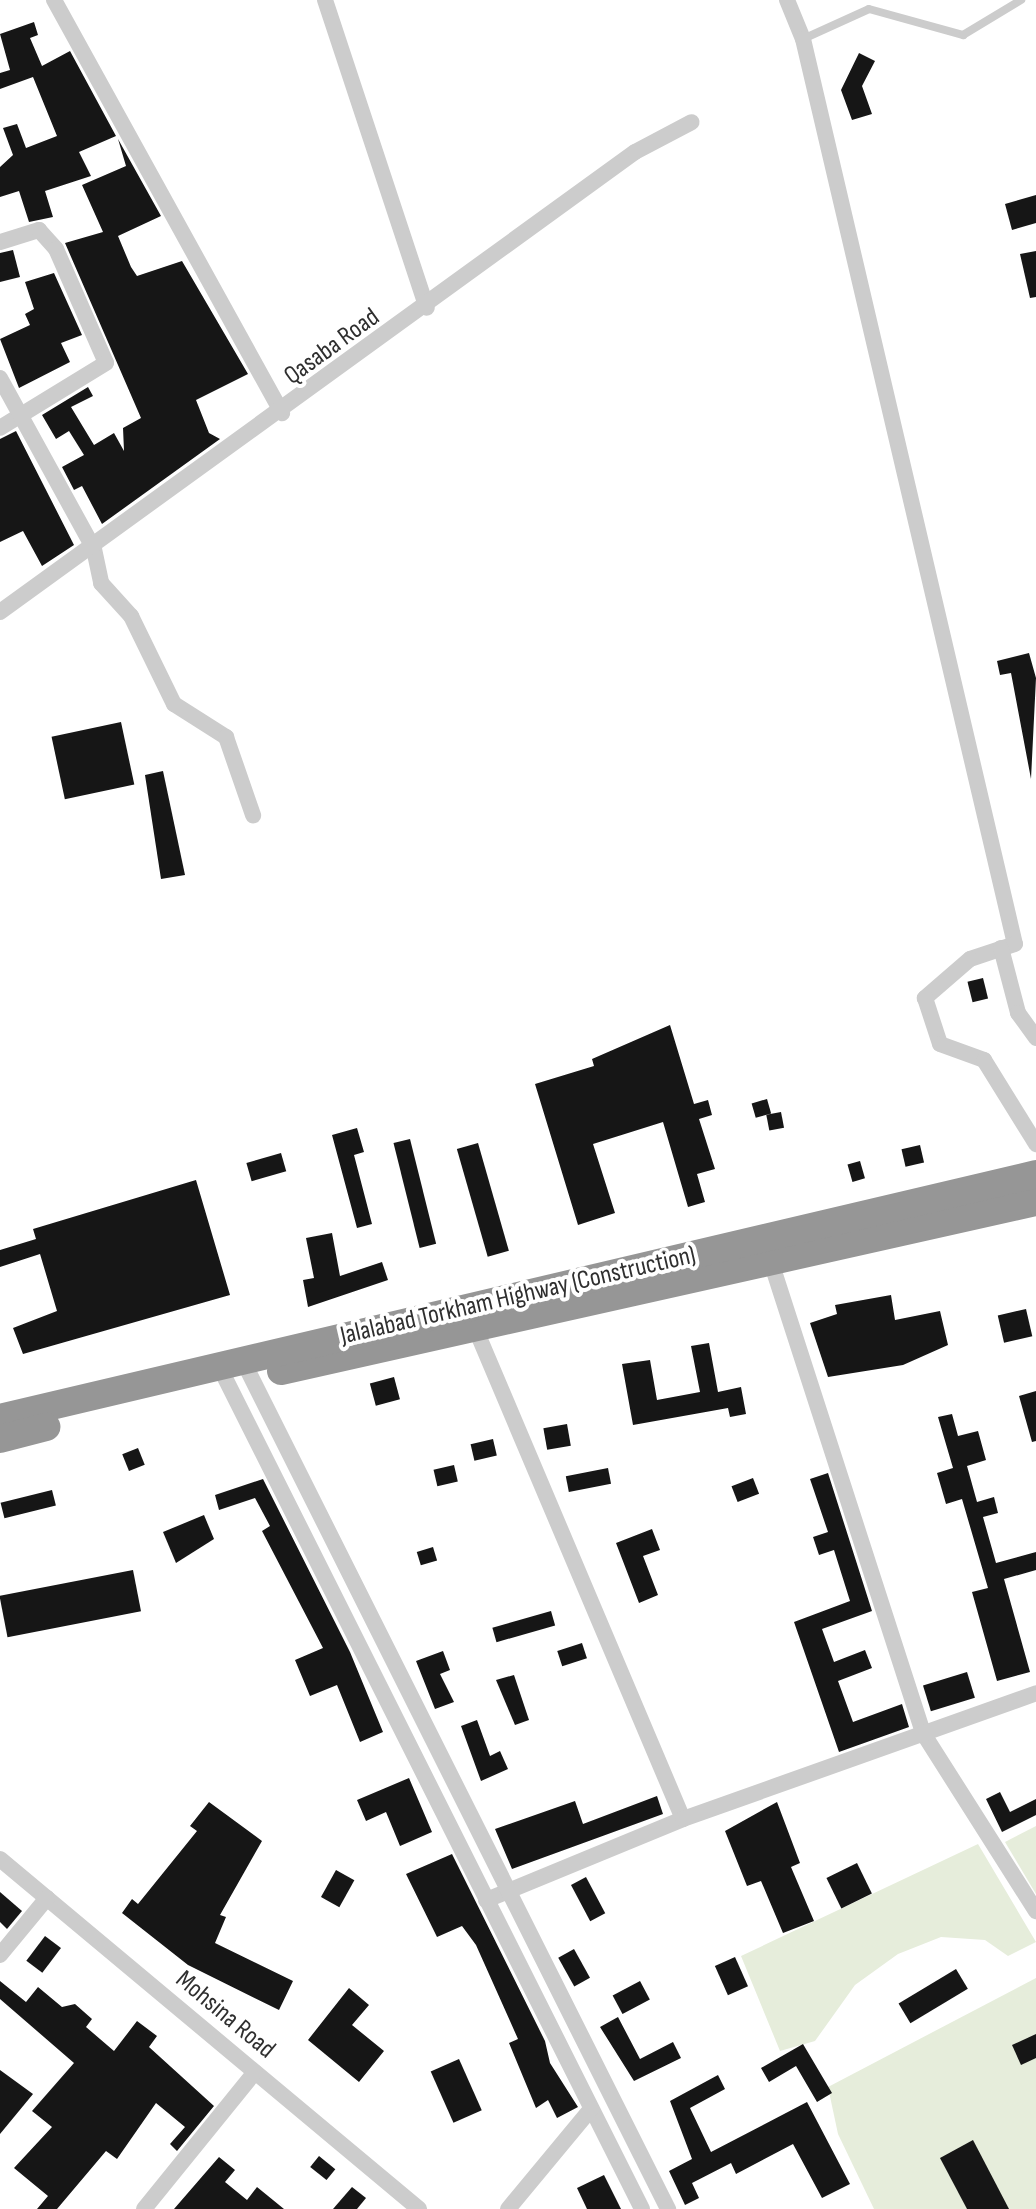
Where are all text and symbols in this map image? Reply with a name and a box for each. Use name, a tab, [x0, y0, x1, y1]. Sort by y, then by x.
street label: Qasaba Road	[278, 302, 386, 392]
street label: Jalalabad Torkham Highway (Construction)	[337, 1240, 699, 1352]
street label: Mohsina Road	[169, 1964, 281, 2066]

